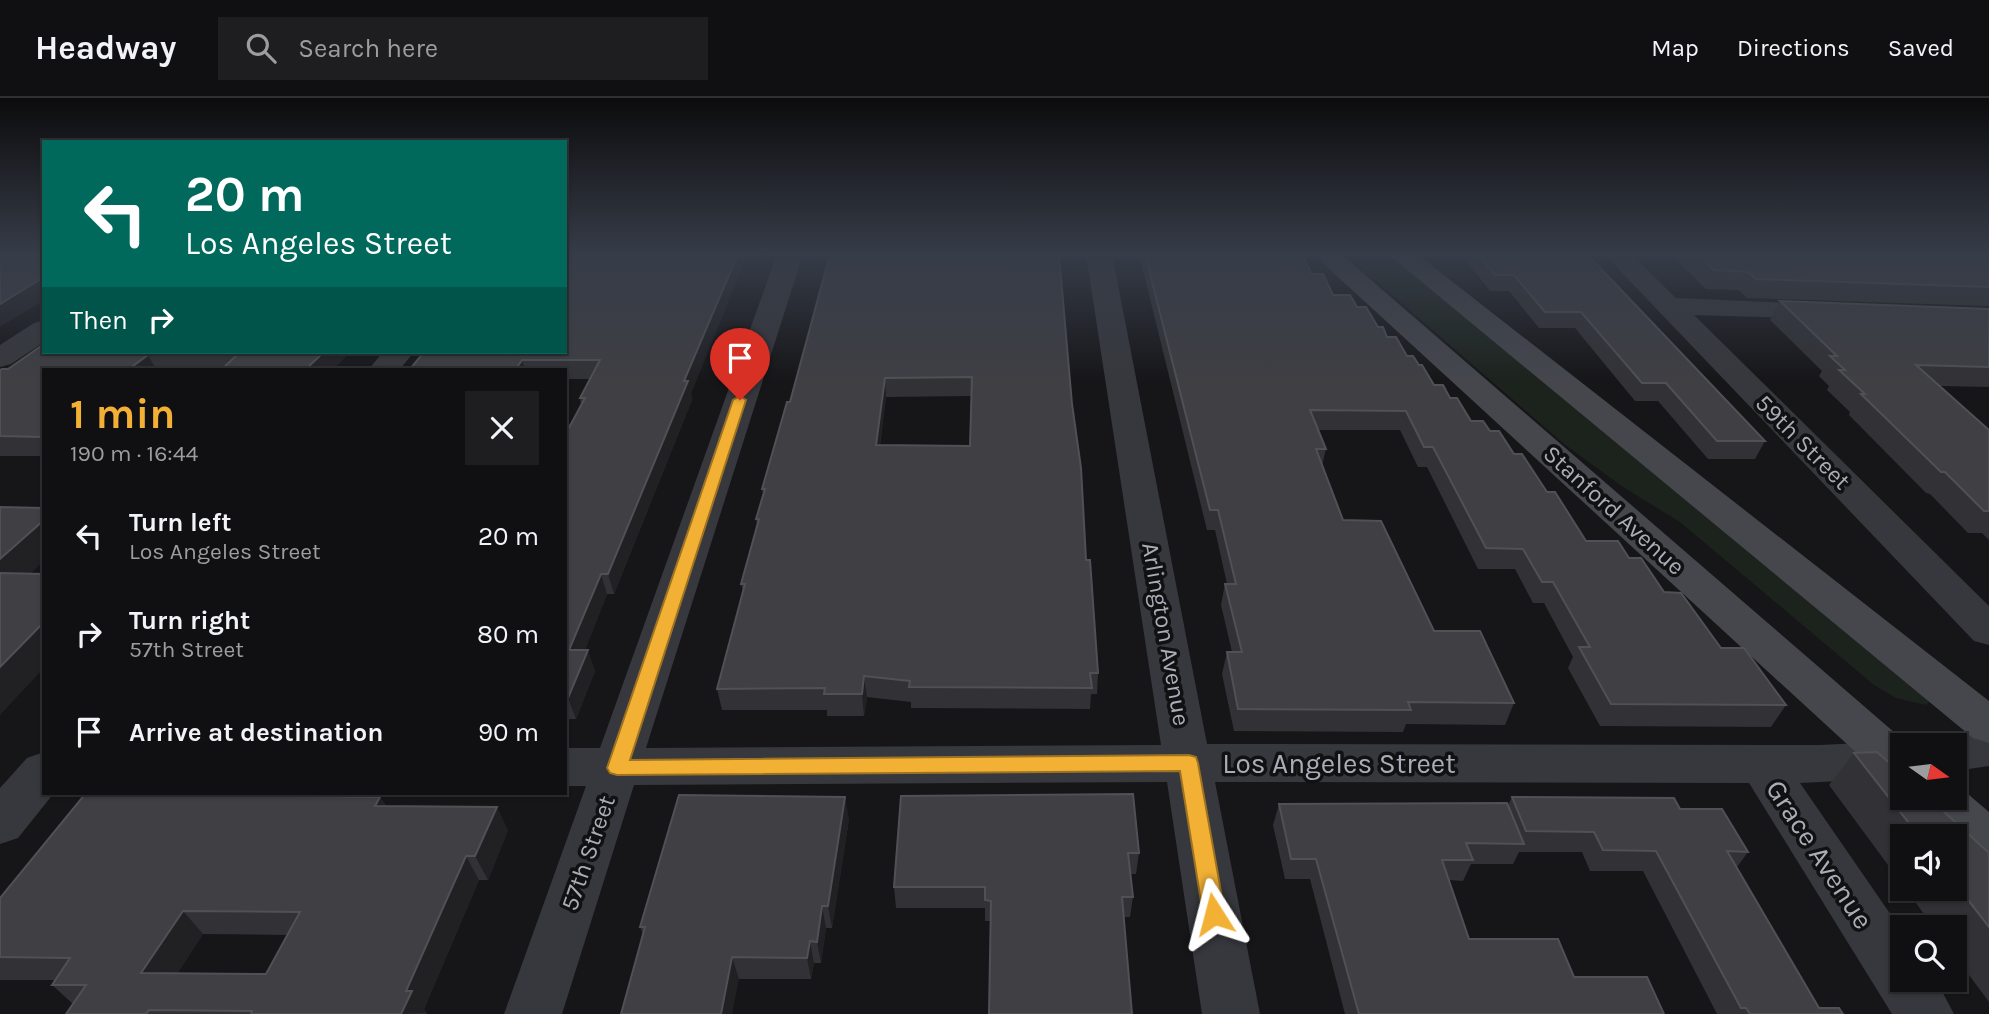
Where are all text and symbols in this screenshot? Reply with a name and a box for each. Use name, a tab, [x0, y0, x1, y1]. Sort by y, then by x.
search box	[218, 17, 708, 80]
text: Headway	[35, 29, 176, 67]
icon: search	[242, 29, 280, 67]
text: Search here	[298, 33, 438, 64]
text: Map	[1651, 34, 1699, 62]
text: Directions	[1737, 34, 1850, 62]
text: Saved	[1888, 34, 1954, 62]
text: 20 m	[185, 166, 305, 223]
icon: left	[70, 168, 161, 259]
text: Los Angeles Street	[185, 225, 452, 262]
icon: right	[142, 301, 180, 339]
text: Then	[70, 305, 128, 336]
pin	[710, 328, 770, 400]
icon: arrive	[721, 339, 759, 377]
text: 1 min	[70, 389, 175, 439]
street label: 59th Street	[1750, 389, 1856, 495]
button: close	[465, 391, 539, 465]
street label: Stanford Avenue	[1538, 439, 1690, 581]
text: 190 m · 16:44	[70, 440, 198, 467]
text: Turn left	[129, 507, 231, 538]
icon: left	[70, 517, 108, 555]
text: 20 m	[478, 521, 539, 552]
text: Los Angeles Street	[129, 538, 321, 565]
street label: Arlington Avenue	[1136, 540, 1196, 728]
text: Turn right	[129, 605, 250, 636]
icon: right	[70, 615, 108, 653]
text: 80 m	[477, 619, 539, 650]
text: 57th Street	[129, 636, 244, 663]
icon: arrive	[70, 713, 108, 751]
text: Arrive at destination	[129, 717, 383, 748]
text: 90 m	[478, 717, 539, 748]
north arrow	[1890, 733, 1967, 810]
map controls	[1890, 733, 1967, 992]
street label: Los Angeles Street	[1222, 747, 1456, 780]
street label: Grace Avenue	[1759, 773, 1880, 935]
street label: 57th Street	[555, 792, 621, 914]
button: sound	[1890, 824, 1967, 901]
position arrow	[1177, 877, 1251, 951]
button: search	[1890, 915, 1967, 992]

